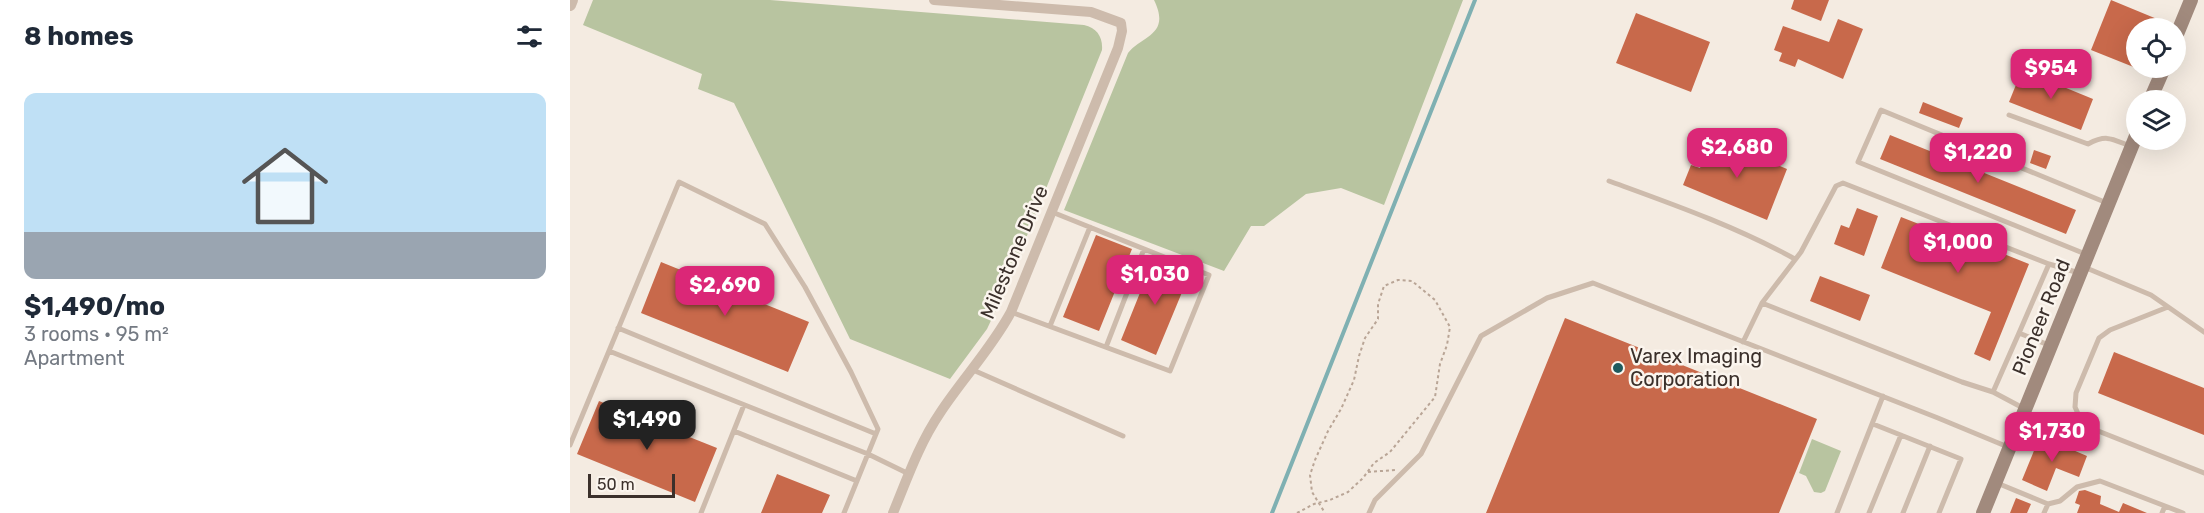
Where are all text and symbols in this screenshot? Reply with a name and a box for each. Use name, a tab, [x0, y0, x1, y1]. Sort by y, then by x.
map controls	[2126, 18, 2186, 150]
button: locate	[2126, 18, 2186, 78]
icon: filters	[513, 20, 546, 53]
text: 8 homes	[24, 21, 134, 52]
pin: $954	[2015, 49, 2087, 100]
text: $954	[2025, 56, 2077, 80]
button: layers	[2126, 90, 2186, 150]
pin: $2,680	[1688, 128, 1786, 179]
icon: home	[231, 132, 339, 240]
pin: $1,220	[1929, 133, 2027, 184]
text: $2,680	[1701, 135, 1773, 159]
text: $1,220	[1944, 140, 2012, 164]
street label: Milestone Drive	[975, 182, 1053, 322]
pin: $1,000	[1909, 223, 2007, 274]
text: $1,000	[1923, 230, 1993, 254]
pin: $1,030	[1106, 255, 1204, 306]
street label: Pioneer Road	[2007, 255, 2075, 379]
text: $1,030	[1120, 262, 1190, 286]
pin: $2,690	[676, 266, 774, 317]
text: $2,690	[689, 273, 761, 297]
text: $1,490/mo	[24, 291, 165, 322]
text: 3 rooms · 95 m²	[24, 322, 169, 346]
place label: Varex Imaging Corporation	[1630, 344, 1762, 391]
text: Apartment	[24, 346, 125, 370]
marker: Varex Imaging Corporation	[1611, 361, 1625, 375]
pin: $1,490	[598, 400, 696, 451]
text: $1,490	[613, 407, 681, 431]
pin: $1,730	[2003, 412, 2101, 463]
text: $1,730	[2019, 419, 2085, 443]
scale bar	[588, 471, 675, 498]
text: 50 m	[597, 475, 635, 494]

